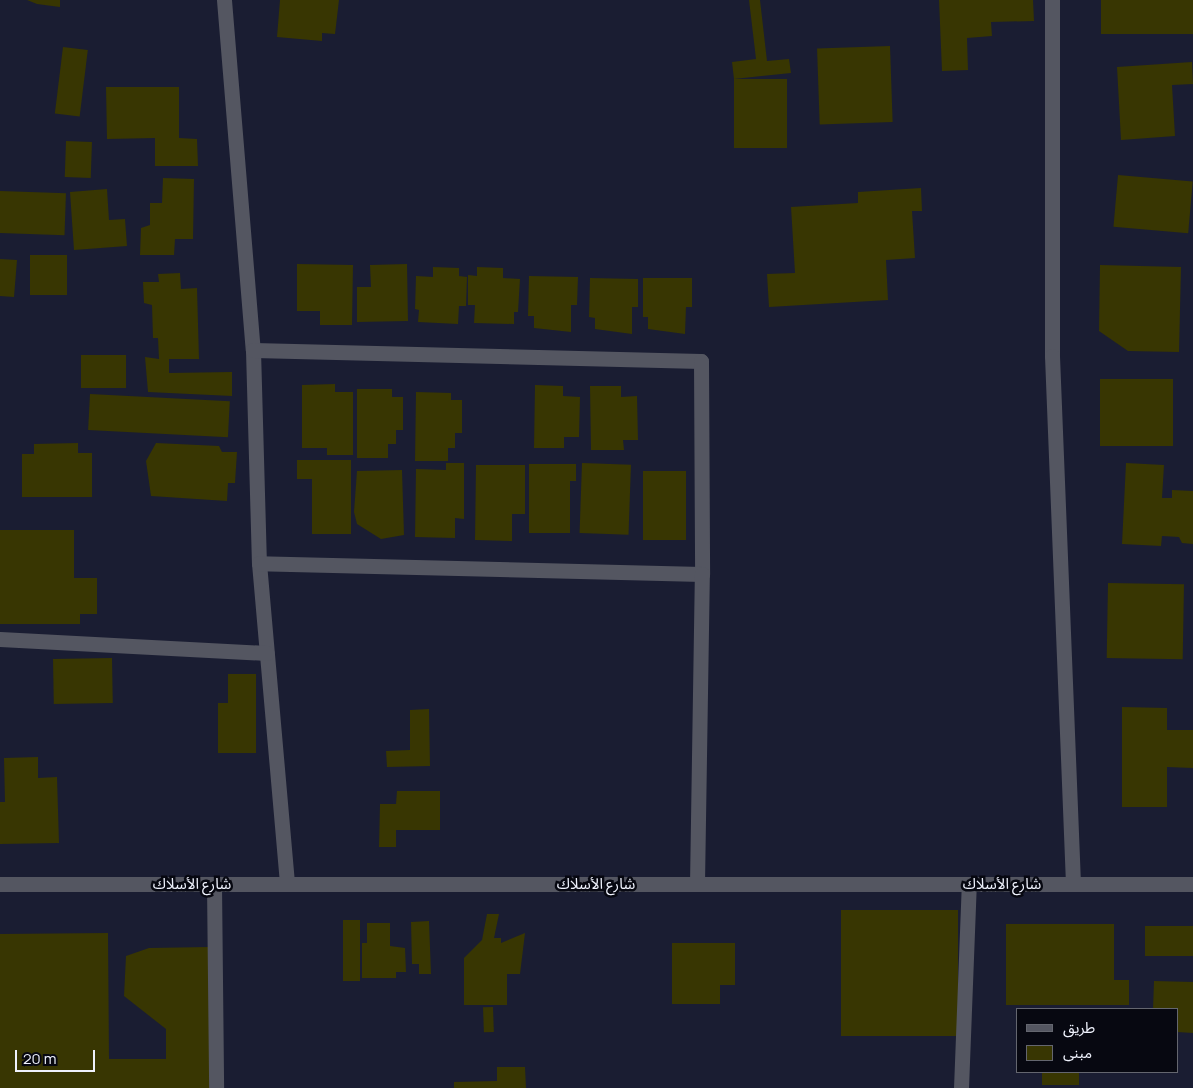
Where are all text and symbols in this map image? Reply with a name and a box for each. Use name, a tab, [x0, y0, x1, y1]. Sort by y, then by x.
street label: شارع الأسلاك	[153, 875, 231, 893]
street label: شارع الأسلاك	[557, 875, 635, 893]
street label: شارع الأسلاك	[963, 875, 1041, 893]
legend	[1016, 1008, 1178, 1073]
text: طريق	[1063, 1017, 1095, 1038]
scale bar	[18, 1040, 98, 1072]
text: مبنى	[1063, 1042, 1092, 1063]
text: 20 m	[23, 1048, 56, 1069]

